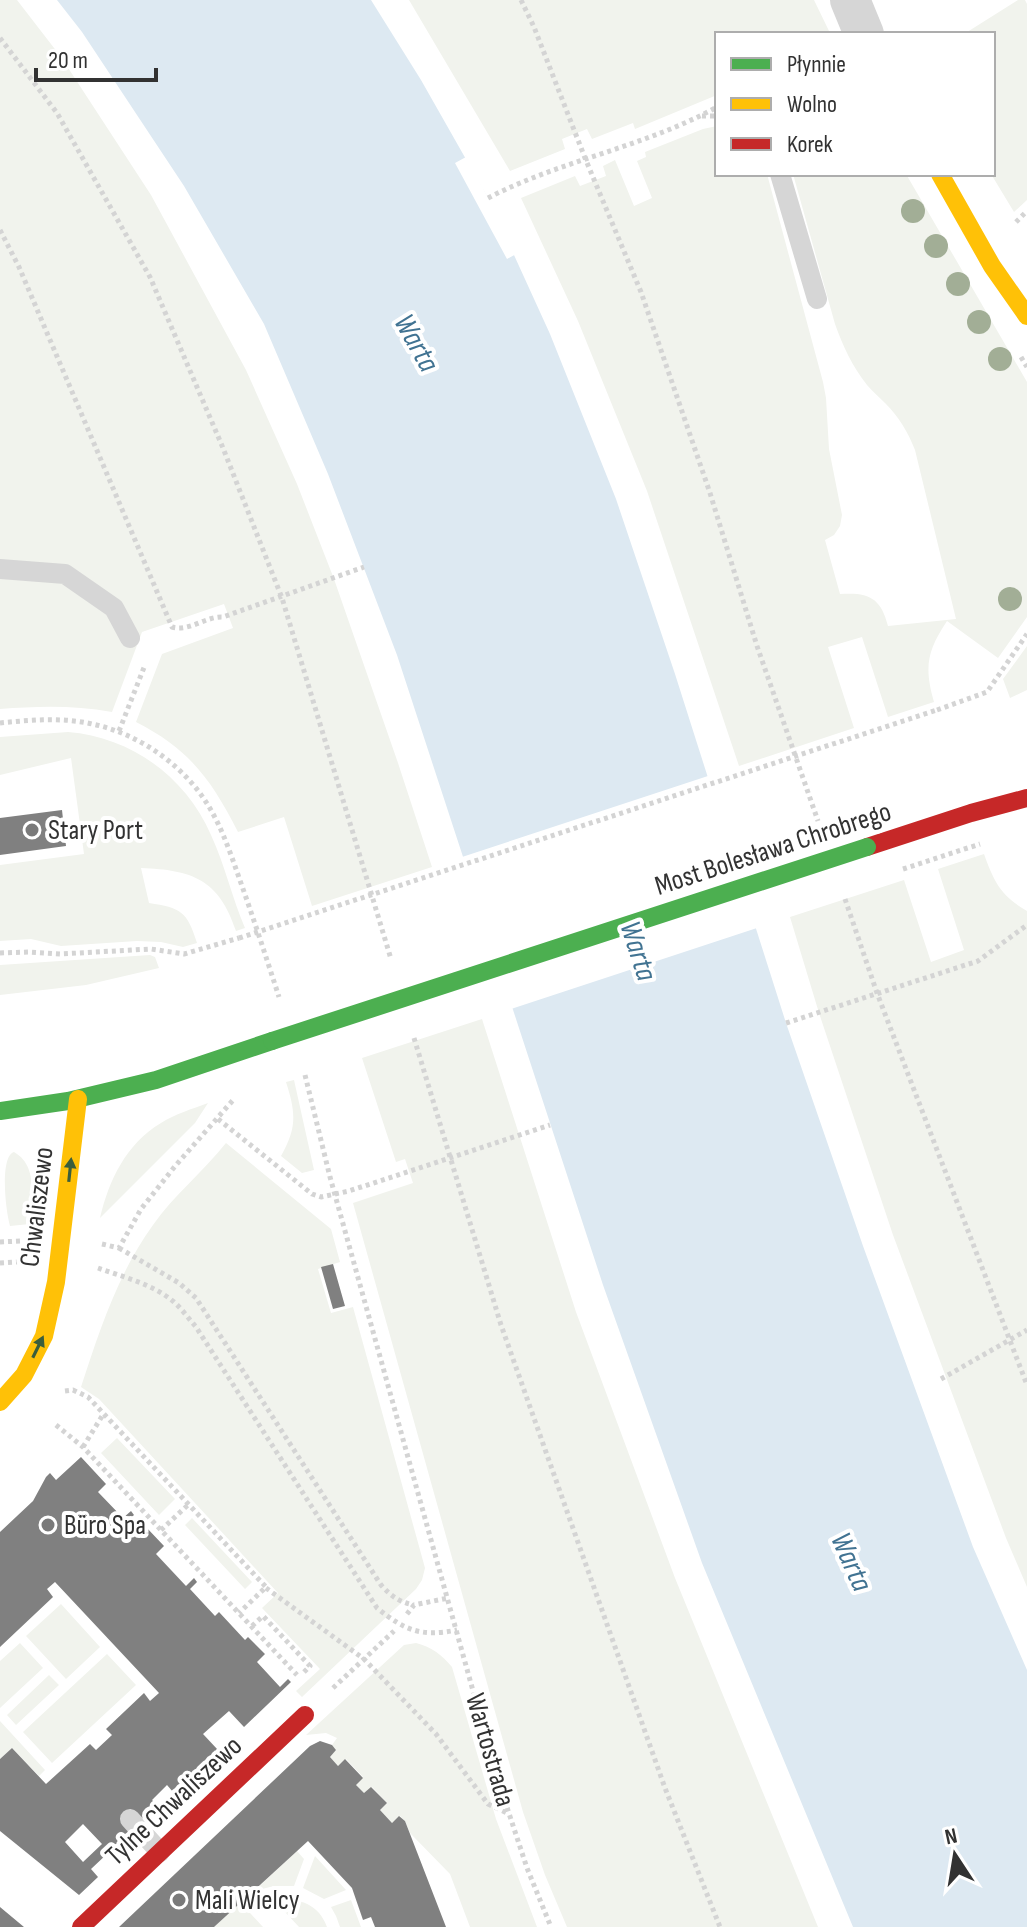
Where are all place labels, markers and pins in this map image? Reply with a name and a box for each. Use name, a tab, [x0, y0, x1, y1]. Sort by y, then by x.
place label: Stary Port	[48, 814, 143, 847]
marker: Stary Port	[23, 821, 41, 839]
place label: Büro Spa	[64, 1509, 146, 1542]
marker: Büro Spa	[39, 1516, 57, 1534]
place label: Mali Wielcy	[195, 1884, 300, 1917]
marker: Mali Wielcy	[170, 1891, 188, 1909]

